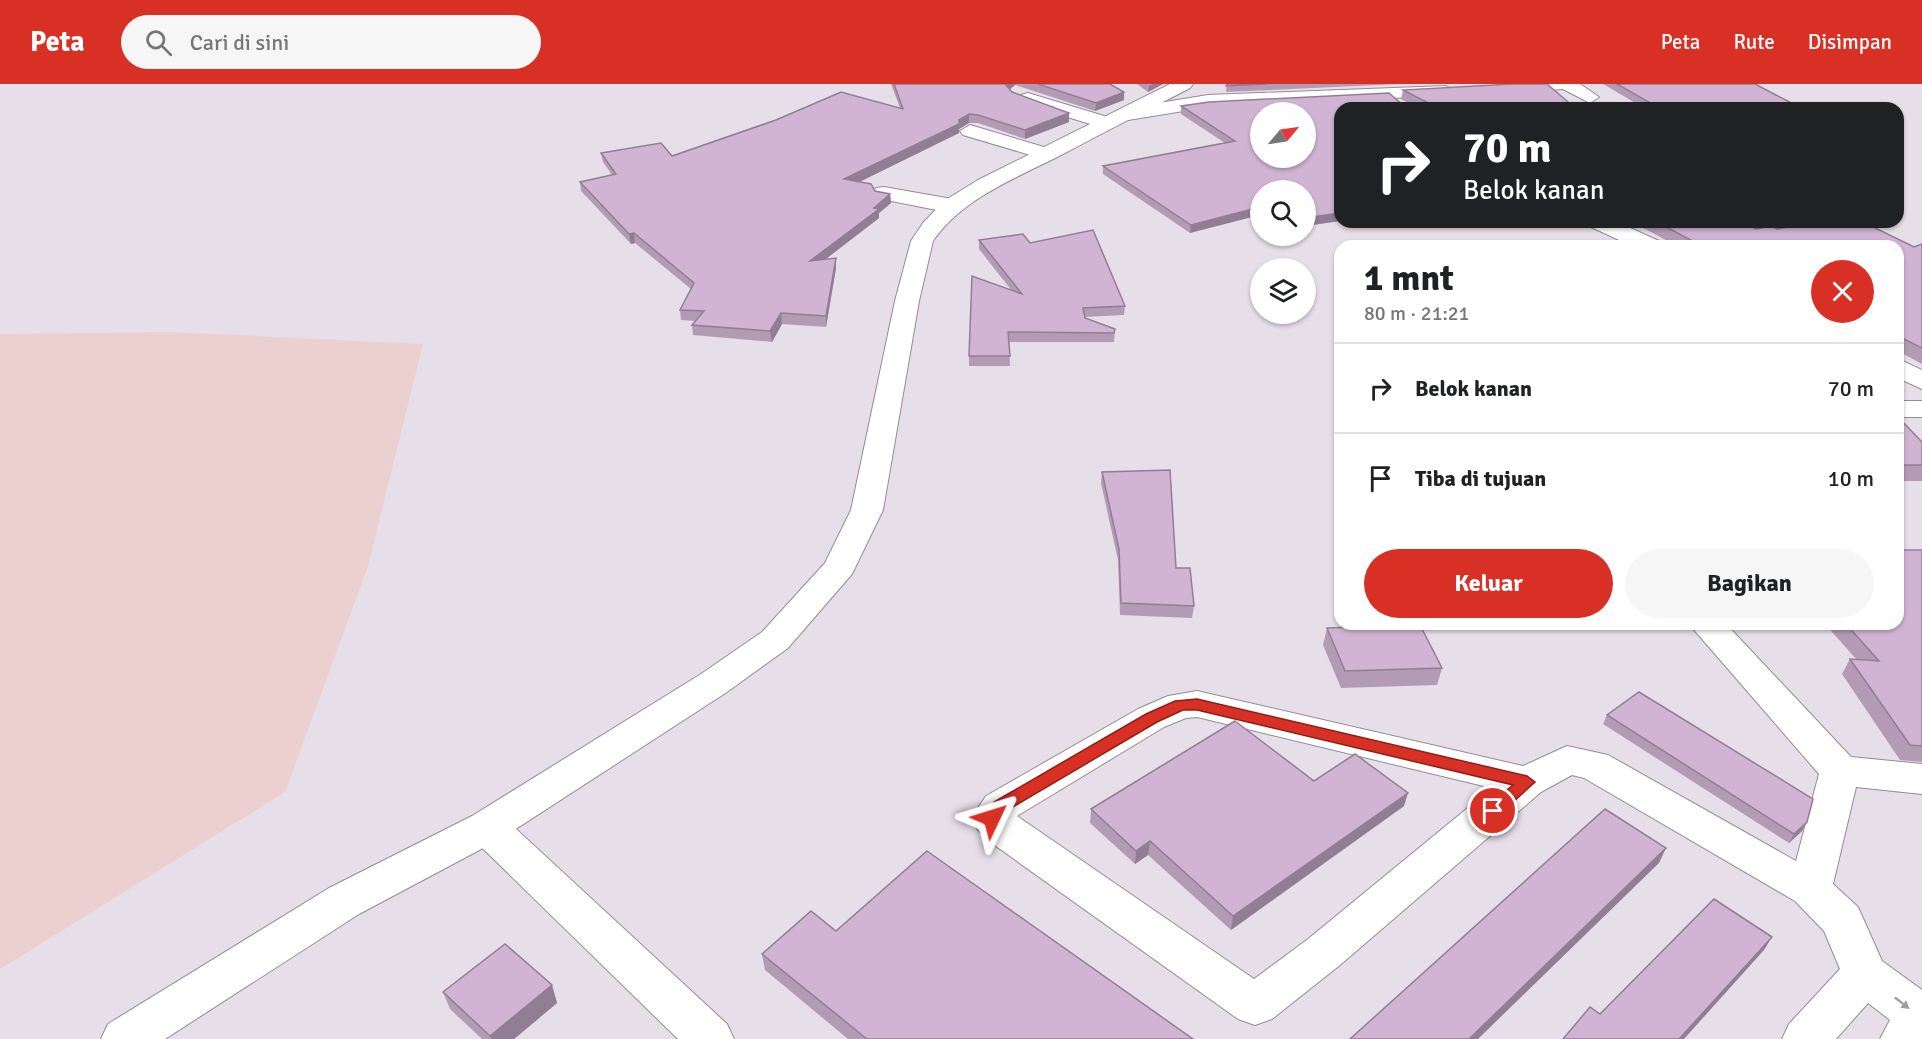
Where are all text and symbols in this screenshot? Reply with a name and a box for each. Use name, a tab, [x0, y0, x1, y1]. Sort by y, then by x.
search box	[121, 15, 541, 69]
text: Peta	[30, 25, 85, 59]
icon: search	[142, 26, 175, 59]
text: Cari di sini	[190, 29, 289, 56]
text: Peta	[1661, 29, 1701, 55]
text: Rute	[1734, 29, 1775, 55]
text: Disimpan	[1808, 29, 1892, 55]
north arrow	[1250, 102, 1316, 168]
map controls	[1250, 102, 1316, 324]
text: 70 m	[1463, 123, 1552, 174]
icon: right	[1364, 126, 1442, 204]
text: Belok kanan	[1463, 174, 1604, 207]
button: search	[1250, 180, 1316, 246]
text: 1 mnt	[1364, 256, 1454, 301]
button: layers	[1250, 258, 1316, 324]
button: close	[1811, 260, 1874, 323]
text: 80 m · 21:21	[1364, 301, 1469, 326]
icon: right	[1364, 372, 1397, 405]
text: Belok kanan	[1415, 375, 1532, 402]
text: 70 m	[1828, 375, 1874, 402]
icon: arrive	[1364, 462, 1397, 495]
text: Tiba di tujuan	[1415, 465, 1546, 492]
text: 10 m	[1828, 465, 1874, 492]
button: Keluar	[1364, 549, 1613, 618]
button: Bagikan	[1625, 549, 1874, 618]
pin	[1467, 785, 1518, 836]
position arrow	[960, 786, 1024, 850]
icon: arrive	[1476, 794, 1509, 827]
one-way arrow	[1895, 996, 1910, 1008]

